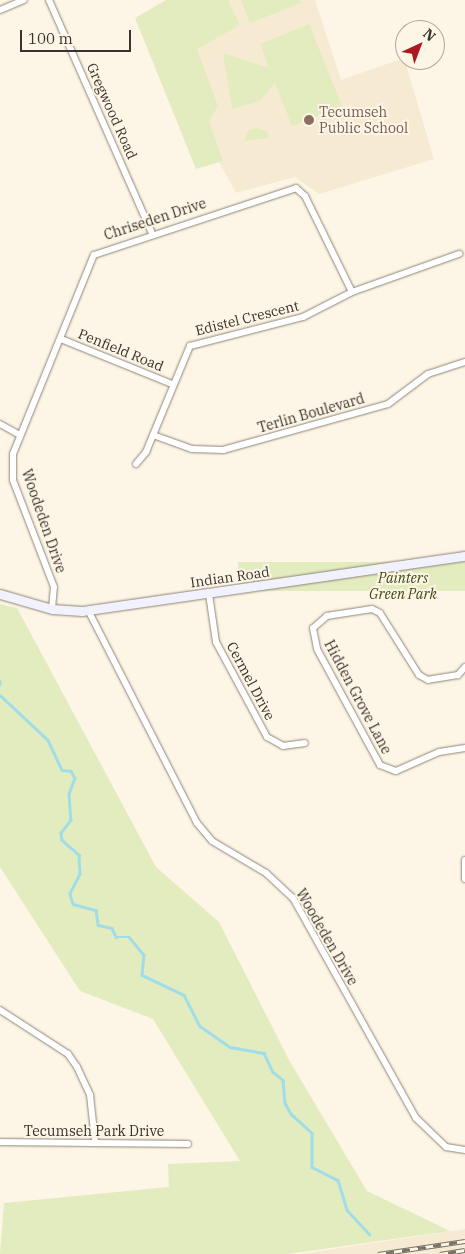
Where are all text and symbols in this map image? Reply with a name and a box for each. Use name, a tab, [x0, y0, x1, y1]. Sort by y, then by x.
scale bar	[22, 20, 134, 52]
north arrow	[395, 20, 445, 70]
text: N	[419, 24, 440, 45]
text: 100 m	[28, 29, 73, 48]
street label: Gregwood Road	[83, 60, 141, 162]
place label: Tecumseh Public School	[319, 104, 408, 136]
marker: Tecumseh Public School	[303, 114, 315, 126]
street label: Chriseden Drive	[102, 195, 208, 243]
street label: Edistel Crescent	[193, 297, 301, 339]
street label: Penfield Road	[76, 325, 166, 375]
street label: Terlin Boulevard	[256, 390, 366, 436]
street label: Woodeden Drive	[18, 467, 70, 575]
street label: Indian Road	[189, 563, 271, 591]
park label: Painters Green Park	[369, 570, 437, 602]
street label: Hidden Grove Lane	[321, 637, 395, 757]
street label: Cermel Drive	[223, 639, 279, 723]
street label: Woodeden Drive	[293, 886, 361, 988]
street label: Tecumseh Park Drive	[24, 1123, 164, 1139]

